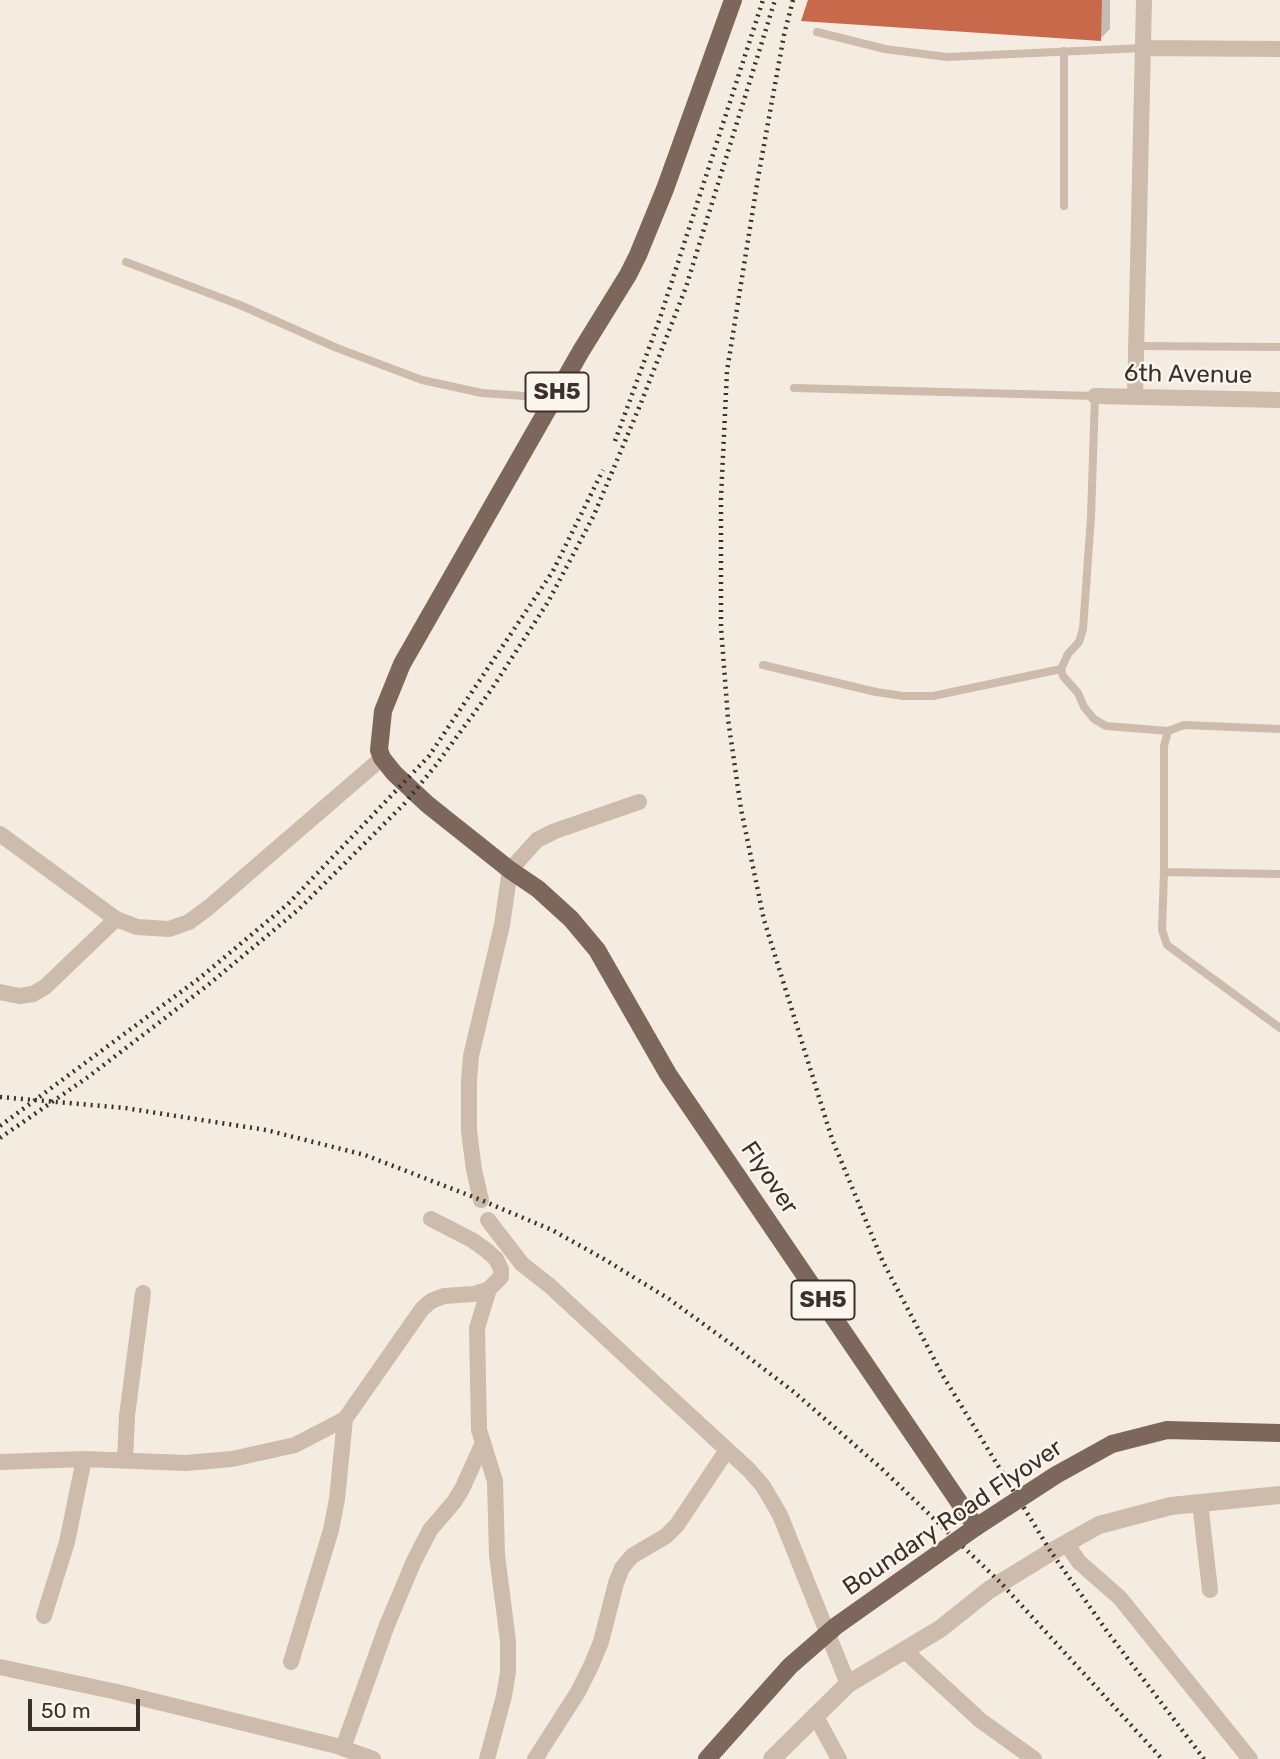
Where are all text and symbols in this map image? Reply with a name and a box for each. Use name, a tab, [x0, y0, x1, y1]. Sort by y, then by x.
street label: 6th Avenue	[1124, 359, 1252, 391]
road number: SH5	[526, 372, 588, 412]
street label: Flyover	[734, 1136, 804, 1220]
road number: SH5	[792, 1280, 854, 1320]
street label: Boundary Road Flyover	[838, 1434, 1068, 1602]
scale bar	[32, 1686, 144, 1730]
text: 50 m	[41, 1698, 91, 1723]

